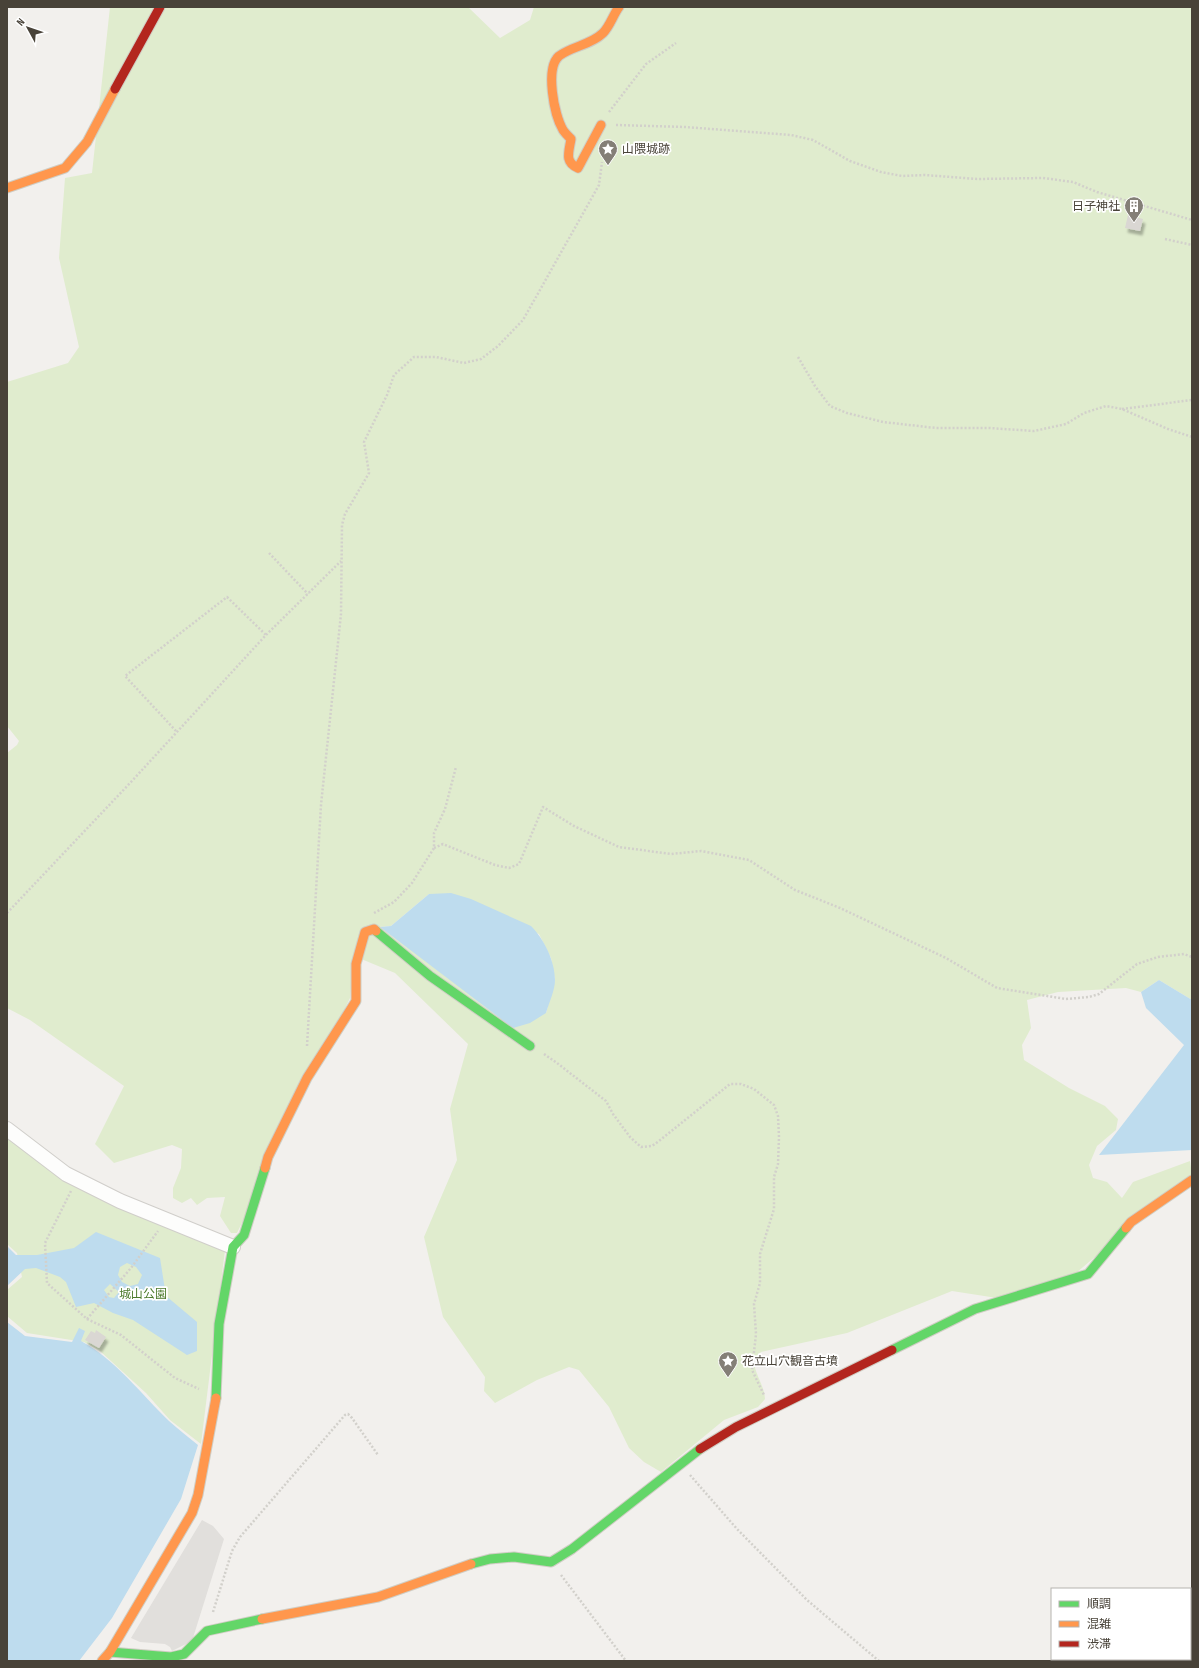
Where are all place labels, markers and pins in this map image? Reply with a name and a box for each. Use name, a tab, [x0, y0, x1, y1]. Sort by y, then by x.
place icon: 山隈城跡	[597, 138, 619, 166]
place label: 山隈城跡	[622, 142, 670, 157]
building icon: 日子神社	[1123, 195, 1145, 223]
place label: 日子神社	[1072, 199, 1120, 214]
place icon: 花立山穴観音古墳	[717, 1350, 739, 1378]
place label: 花立山穴観音古墳	[742, 1354, 838, 1369]

